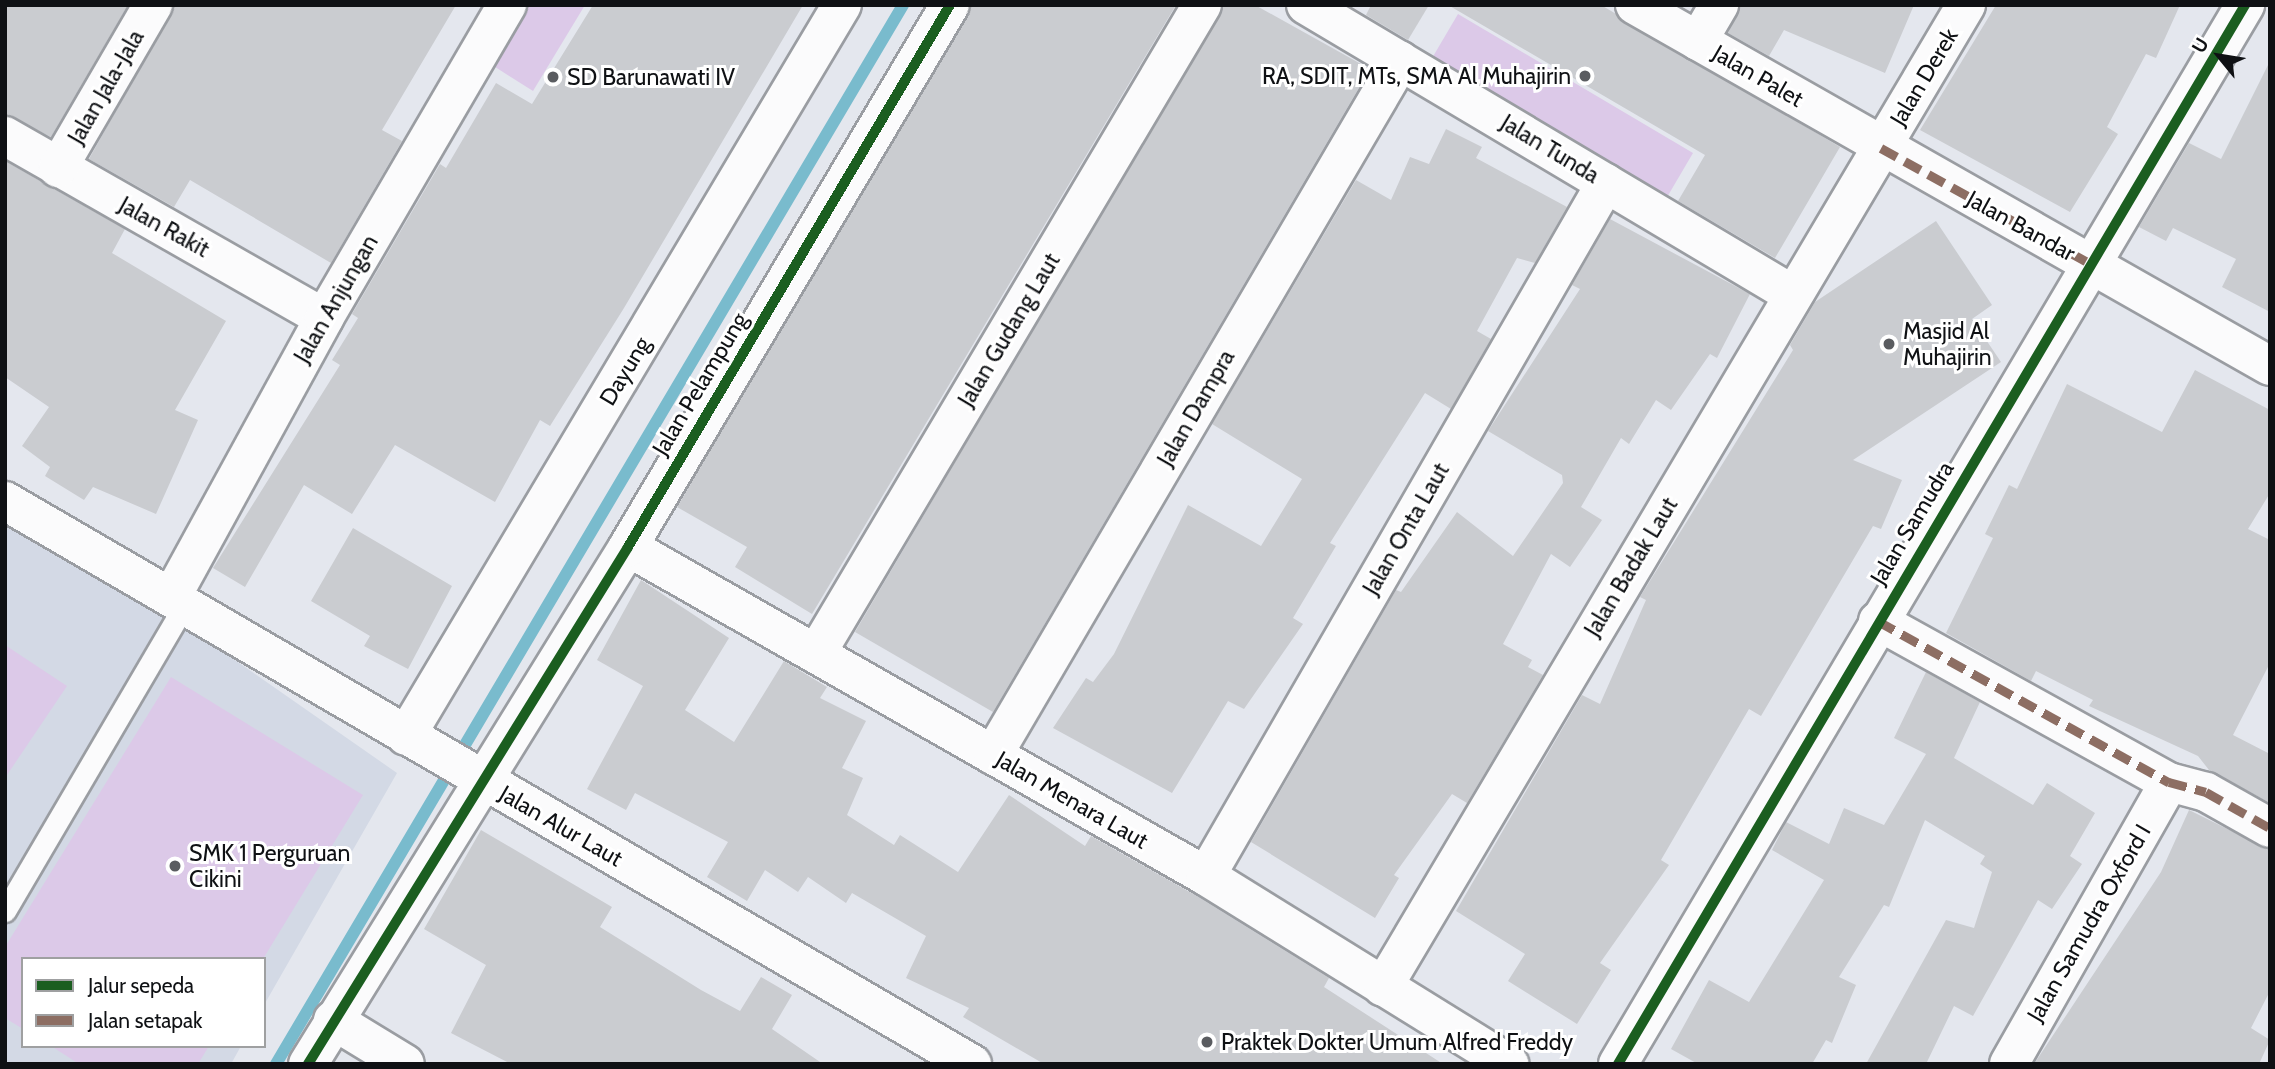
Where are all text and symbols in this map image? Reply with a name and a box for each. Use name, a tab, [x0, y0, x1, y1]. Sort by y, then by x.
north arrow	[2184, 21, 2254, 91]
street label: Jalan Derek	[1884, 23, 1964, 131]
street label: Jalan Jala-Jala	[62, 25, 150, 149]
text: U	[2187, 34, 2214, 57]
street label: Jalan Palet	[1708, 39, 1808, 113]
place label: RA, SDIT, MTs, SMA Al Muhajirin	[1262, 62, 1571, 90]
place label: SD Barunawati IV	[567, 63, 735, 91]
marker: RA, SDIT, MTs, SMA Al Muhajirin	[1577, 68, 1593, 84]
marker: SD Barunawati IV	[545, 69, 561, 85]
street label: Jalan Tunda	[1496, 109, 1604, 189]
street label: Jalan Bandar	[1962, 185, 2080, 267]
street label: Jalan Rakit	[114, 191, 214, 263]
street label: Jalan Anjungan	[288, 230, 384, 368]
street label: Jalan Gudang Laut	[952, 248, 1066, 412]
street label: Jalan Pelampung	[647, 308, 753, 460]
place label: Masjid Al Muhajirin	[1903, 317, 1992, 371]
street label: Dayung	[594, 332, 656, 410]
marker: Masjid Al Muhajirin	[1881, 336, 1897, 352]
street label: Jalan Dampra	[1152, 345, 1240, 471]
street label: Jalan Samudra	[1864, 456, 1960, 590]
street label: Jalan Onta Laut	[1357, 458, 1455, 600]
street label: Jalan Badak Laut	[1579, 492, 1683, 642]
street label: Jalan Menara Laut	[991, 745, 1153, 855]
street label: Jalan Alur Laut	[495, 780, 627, 872]
street label: Jalan Samudra Oxford I	[2021, 819, 2157, 1027]
place label: SMK 1 Perguruan Cikini	[189, 839, 350, 893]
marker: SMK 1 Perguruan Cikini	[167, 858, 183, 874]
legend	[21, 957, 266, 1048]
text: Jalur sepeda	[88, 973, 194, 998]
text: Jalan setapak	[88, 1008, 203, 1033]
place label: Praktek Dokter Umum Alfred Freddy	[1221, 1028, 1573, 1056]
marker: Praktek Dokter Umum Alfred Freddy	[1199, 1034, 1215, 1050]

